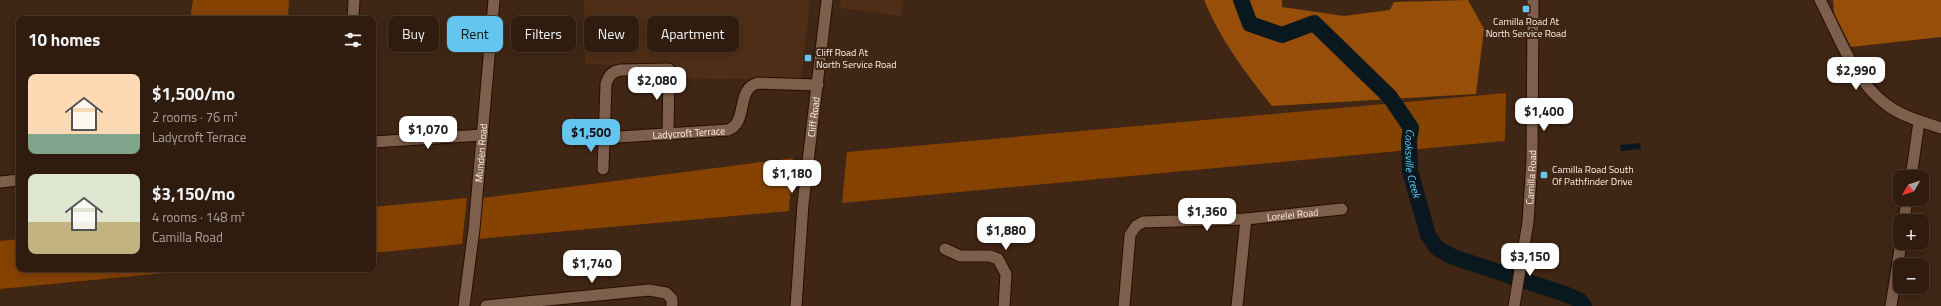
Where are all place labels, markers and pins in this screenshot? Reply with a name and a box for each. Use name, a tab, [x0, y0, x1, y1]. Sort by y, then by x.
marker: Camilla Road At North Service Road	[1521, 4, 1531, 14]
place label: Camilla Road At North Service Road	[1486, 14, 1566, 41]
place label: Cliff Road At North Service Road	[816, 45, 897, 72]
marker: Cliff Road At North Service Road	[803, 53, 813, 63]
pin: $2,990	[1823, 57, 1889, 91]
pin: $2,080	[624, 67, 690, 101]
pin: $1,400	[1511, 98, 1577, 132]
pin: $1,070	[395, 116, 461, 150]
pin: $1,500	[558, 119, 624, 153]
pin: $1,180	[759, 160, 825, 194]
place label: Camilla Road South Of Pathfinder Drive	[1552, 162, 1634, 189]
marker: Camilla Road South Of Pathfinder Drive	[1539, 170, 1549, 180]
pin: $1,360	[1174, 198, 1240, 232]
pin: $1,880	[973, 217, 1039, 251]
pin: $3,150	[1497, 243, 1563, 277]
pin: $1,740	[559, 250, 625, 284]

